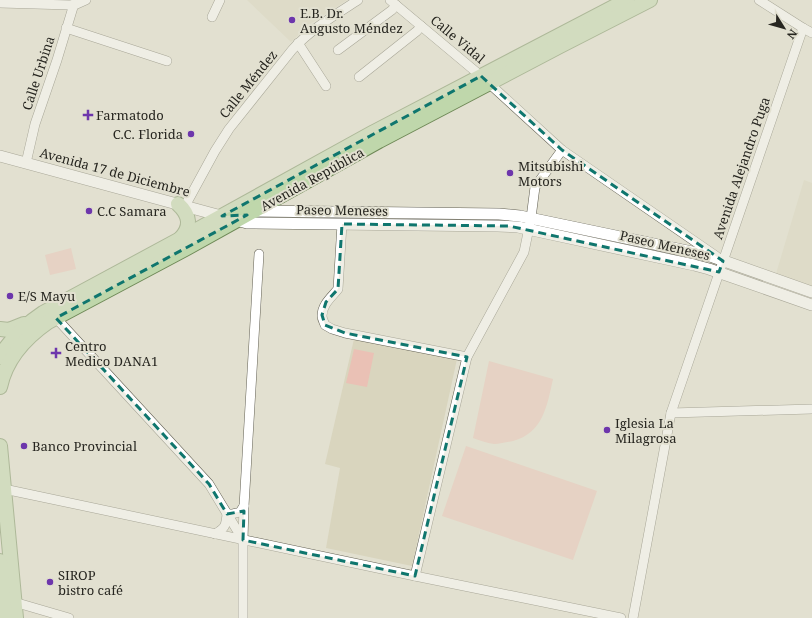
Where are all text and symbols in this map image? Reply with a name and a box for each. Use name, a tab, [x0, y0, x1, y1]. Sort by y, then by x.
place label: E.B. Dr. Augusto Méndez	[300, 4, 403, 37]
north arrow	[764, 8, 804, 48]
street label: Calle Vidal	[427, 11, 489, 67]
marker: E.B. Dr. Augusto Méndez	[287, 15, 297, 25]
text: N	[784, 26, 801, 43]
street label: Calle Urbina	[18, 34, 58, 112]
street label: Calle Méndez	[215, 46, 281, 122]
street label: Avenida Alejandro Puga	[708, 95, 774, 241]
place label: Farmatodo	[96, 106, 164, 124]
marker: Farmatodo	[83, 110, 93, 120]
place label: C.C. Florida	[113, 125, 183, 143]
marker: C.C. Florida	[186, 129, 196, 139]
street label: Avenida 17 de Diciembre	[38, 143, 192, 201]
street label: Avenida República	[257, 143, 367, 215]
place label: Mitsubishi Motors	[518, 157, 583, 190]
marker: Mitsubishi Motors	[505, 168, 515, 178]
street label: Paseo Meneses	[296, 200, 388, 220]
place label: C.C Samara	[97, 202, 167, 220]
marker: C.C Samara	[84, 206, 94, 216]
street label: Paseo Meneses	[618, 226, 712, 264]
place label: E/S Mayu	[18, 287, 75, 305]
marker: E/S Mayu	[5, 291, 15, 301]
place label: Centro Medico DANA1	[65, 337, 158, 370]
marker: Centro Medico DANA1	[50, 347, 62, 359]
place label: Iglesia La Milagrosa	[615, 414, 677, 447]
marker: Iglesia La Milagrosa	[602, 425, 612, 435]
place label: Banco Provincial	[32, 437, 137, 455]
marker: Banco Provincial	[19, 441, 29, 451]
place label: SIROP bistro café	[58, 566, 123, 599]
marker: SIROP bistro café	[45, 577, 55, 587]

